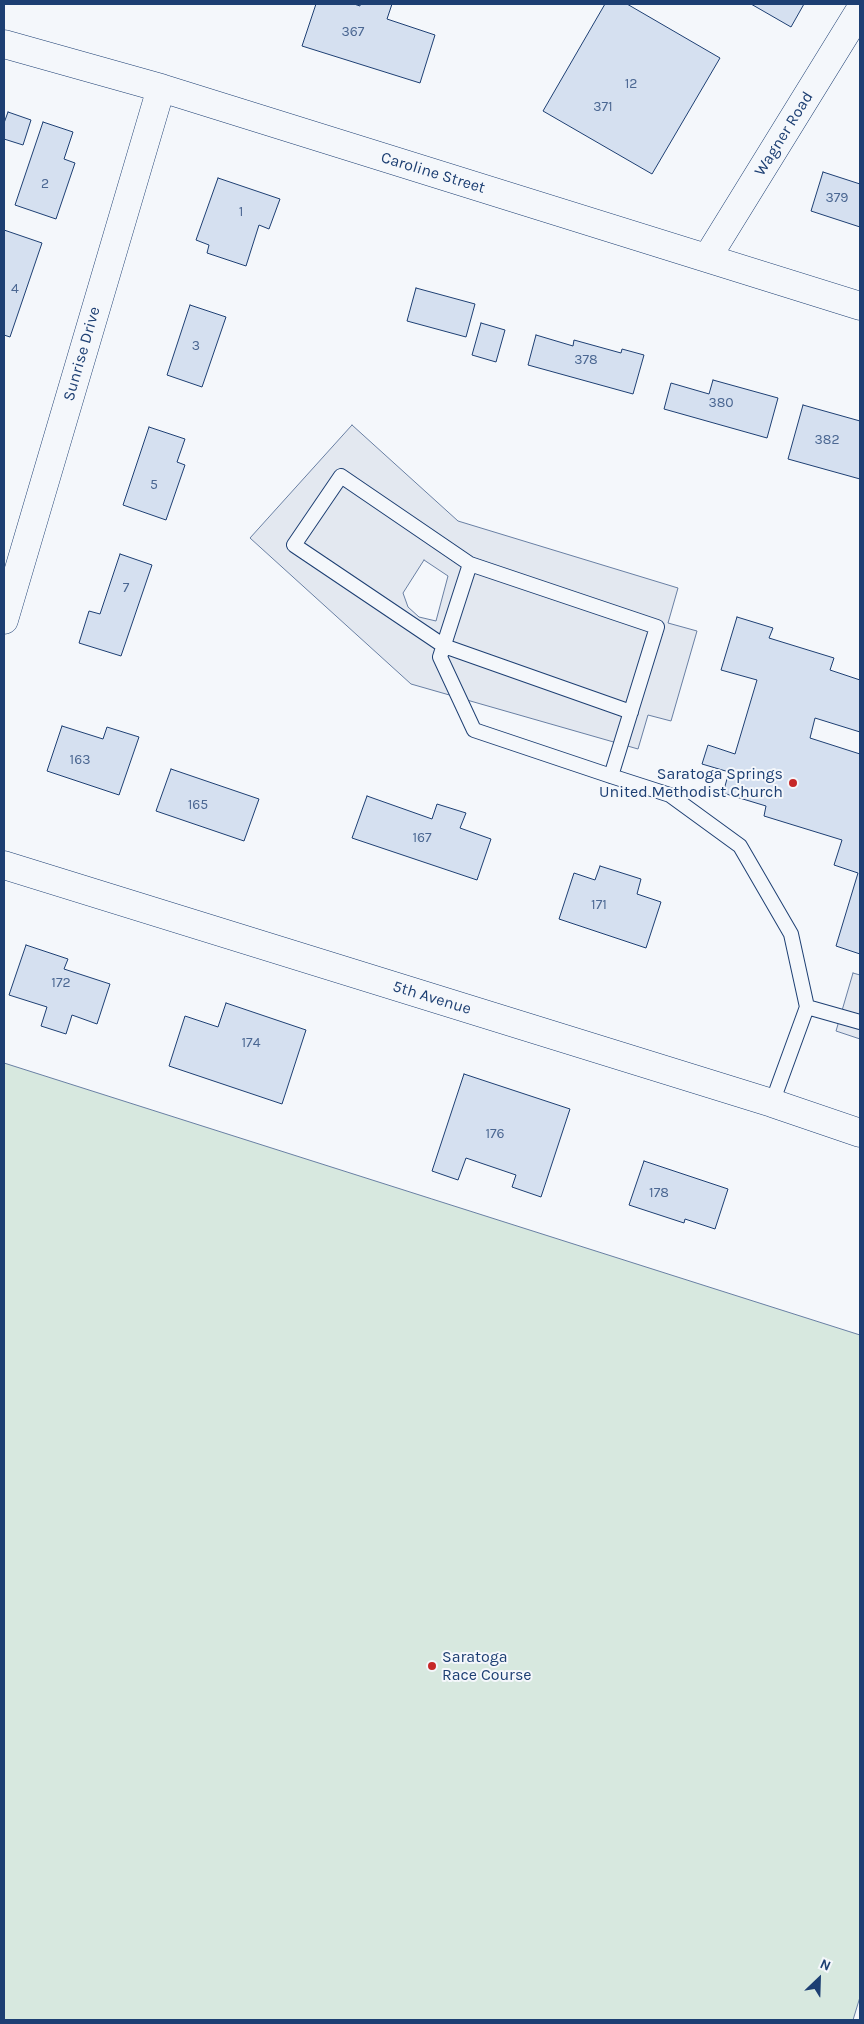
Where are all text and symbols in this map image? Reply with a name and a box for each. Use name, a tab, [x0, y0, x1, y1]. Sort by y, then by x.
house number: 367	[342, 24, 364, 40]
house number: 12	[625, 76, 637, 92]
street label: Wagner Road	[750, 88, 818, 180]
house number: 371	[593, 99, 613, 115]
street label: Caroline Street	[379, 148, 487, 198]
house number: 2	[41, 176, 49, 192]
house number: 379	[826, 190, 848, 206]
house number: 1	[239, 204, 243, 220]
house number: 4	[11, 281, 19, 297]
street label: Sunrise Drive	[59, 305, 105, 403]
house number: 3	[192, 338, 200, 354]
house number: 378	[574, 352, 598, 368]
house number: 380	[708, 395, 734, 411]
house number: 382	[815, 432, 839, 448]
house number: 5	[150, 477, 158, 493]
house number: 7	[123, 580, 129, 596]
house number: 163	[70, 752, 90, 768]
place label: Saratoga Springs United Methodist Church	[599, 764, 783, 802]
marker: Saratoga Springs United Methodist Church	[787, 777, 799, 789]
house number: 165	[188, 797, 208, 813]
house number: 167	[412, 830, 432, 846]
house number: 171	[591, 897, 607, 913]
house number: 172	[51, 975, 71, 991]
street label: 5th Avenue	[390, 977, 474, 1019]
house number: 174	[241, 1035, 261, 1051]
house number: 176	[485, 1126, 505, 1142]
house number: 178	[649, 1185, 669, 1201]
place label: Saratoga Race Course	[442, 1647, 532, 1685]
marker: Saratoga Race Course	[426, 1660, 438, 1672]
north arrow	[794, 1954, 844, 2004]
text: N	[817, 1955, 833, 1975]

